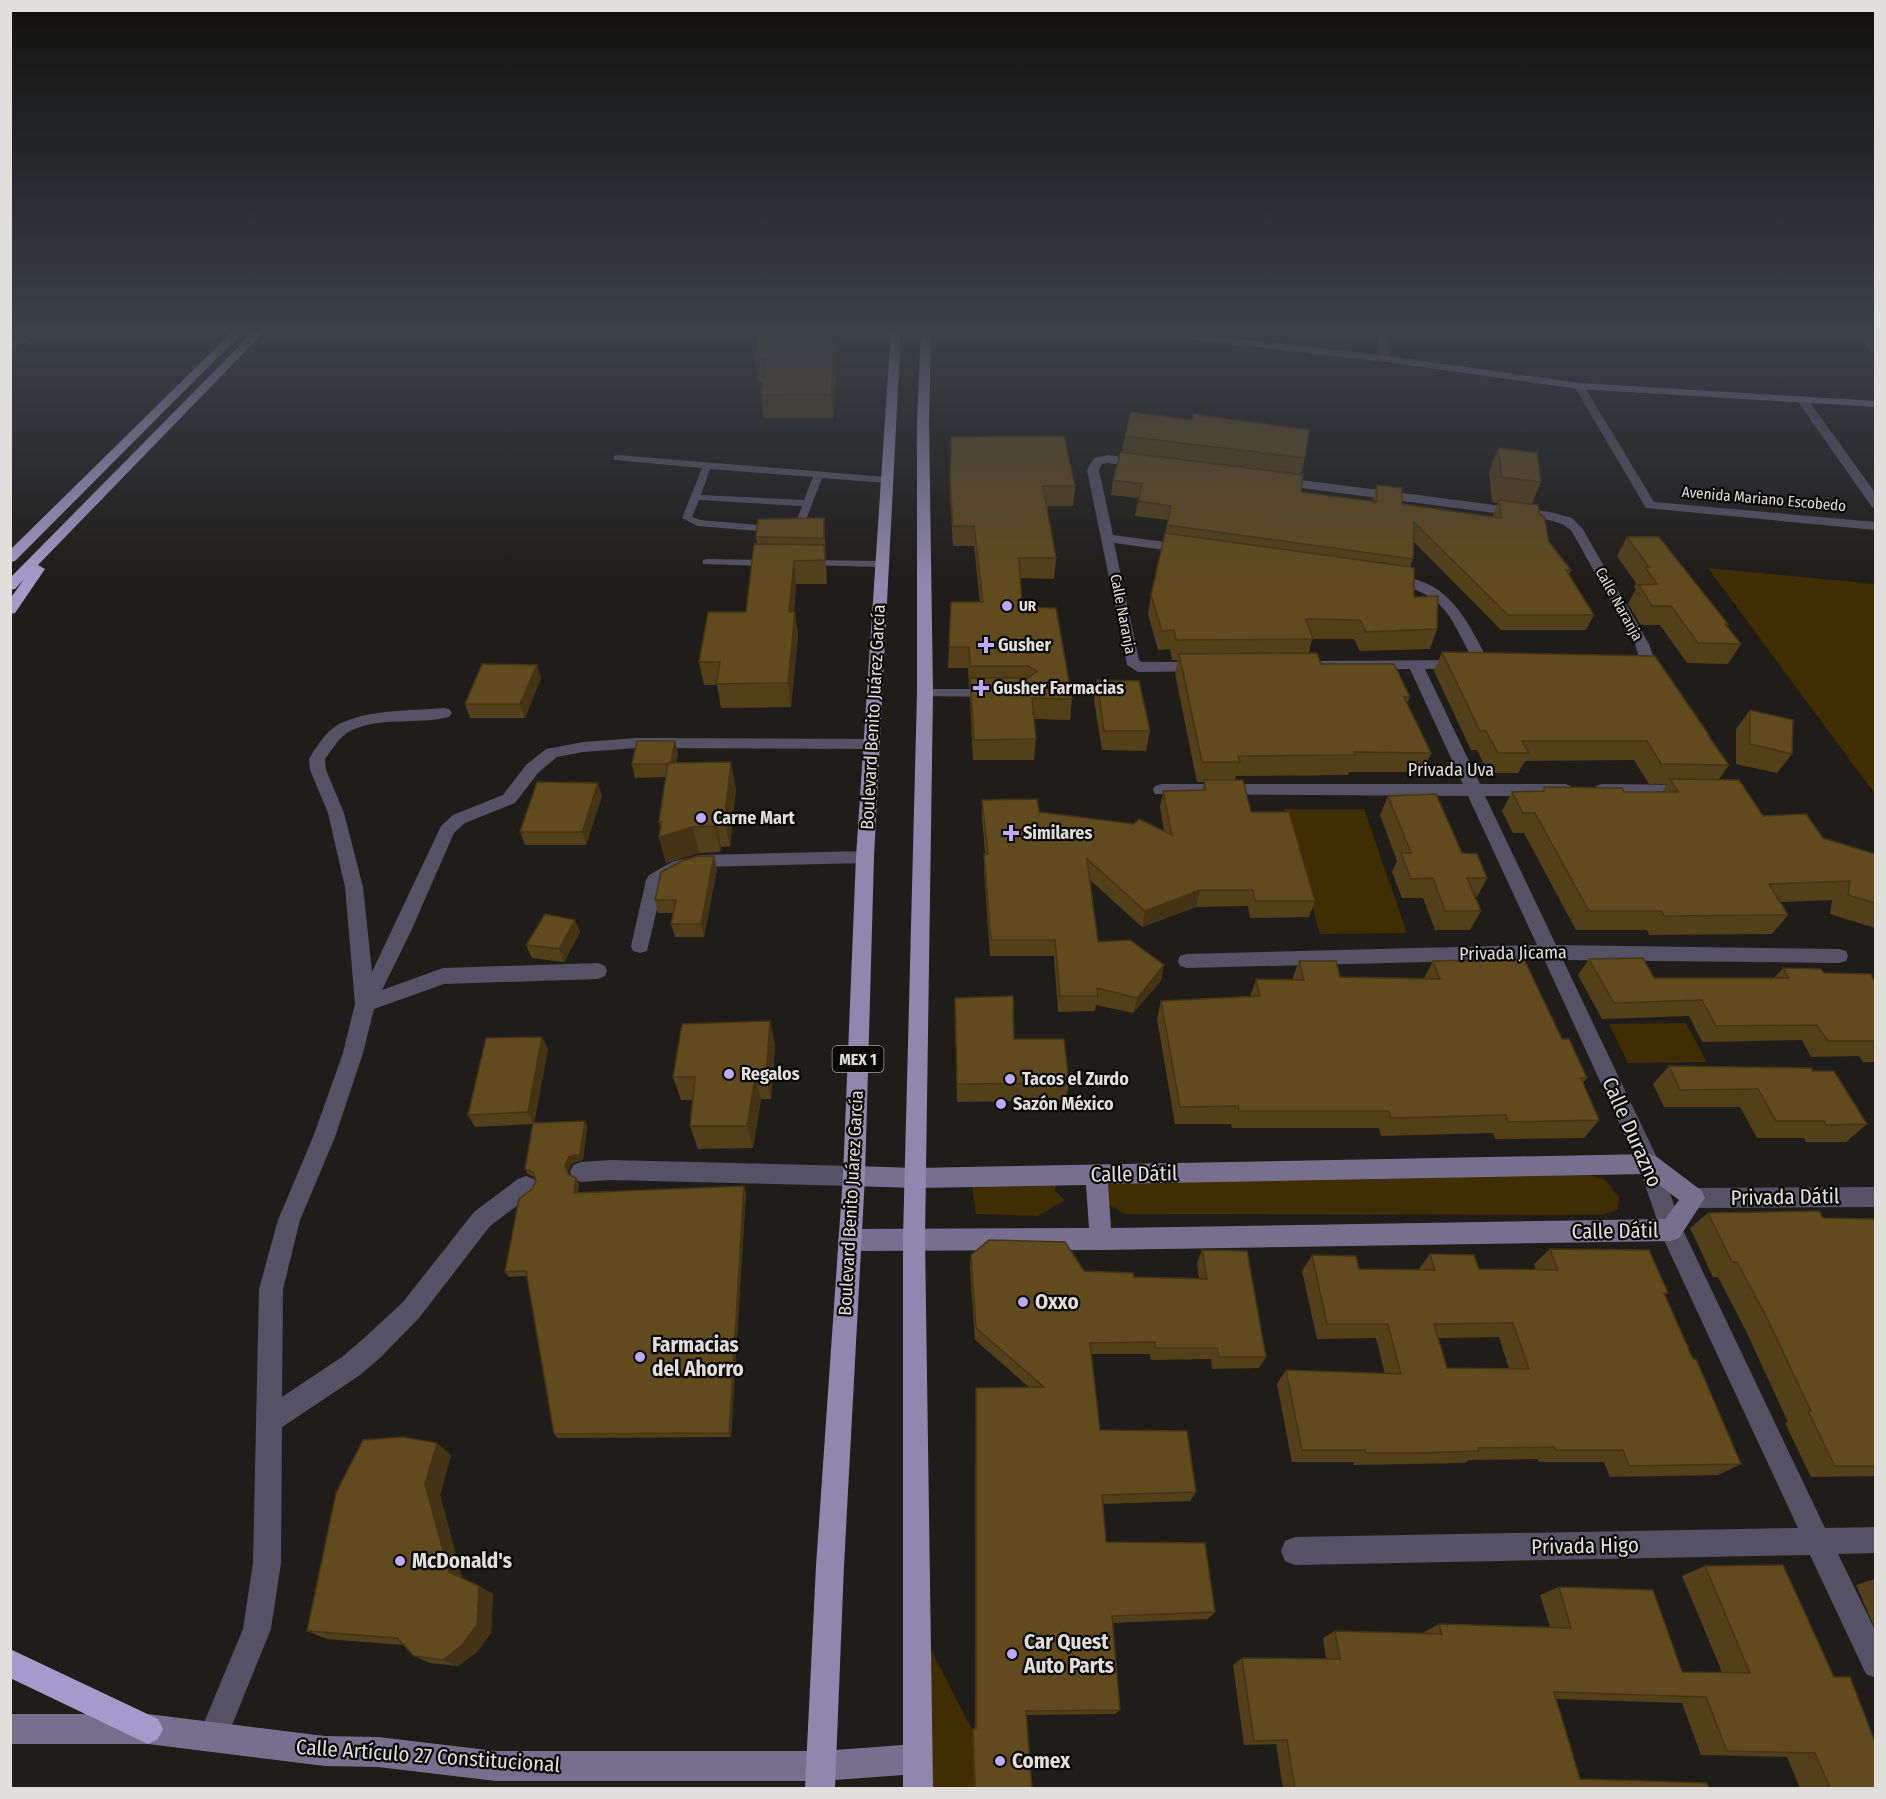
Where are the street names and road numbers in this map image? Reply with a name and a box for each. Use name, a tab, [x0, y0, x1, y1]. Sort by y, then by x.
street label: Avenida Mariano Escobedo	[1681, 483, 1847, 515]
street label: Calle Naranja	[1591, 564, 1647, 644]
street label: Calle Naranja	[1106, 572, 1140, 656]
street label: Boulevard Benito Juárez García	[856, 604, 890, 830]
street label: Privada Uva	[1408, 759, 1494, 781]
street label: Privada Jicama	[1459, 941, 1567, 965]
road number: MEX 1	[832, 1046, 884, 1072]
street label: Calle Durazno	[1596, 1073, 1668, 1191]
street label: Boulevard Benito Juárez García	[834, 1090, 868, 1316]
street label: Calle Dátil	[1090, 1160, 1178, 1188]
street label: Privada Dátil	[1730, 1183, 1840, 1211]
street label: Calle Dátil	[1571, 1217, 1659, 1245]
street label: Privada Higo	[1531, 1532, 1639, 1560]
street label: Calle Artículo 27 Constitucional	[295, 1734, 561, 1778]

